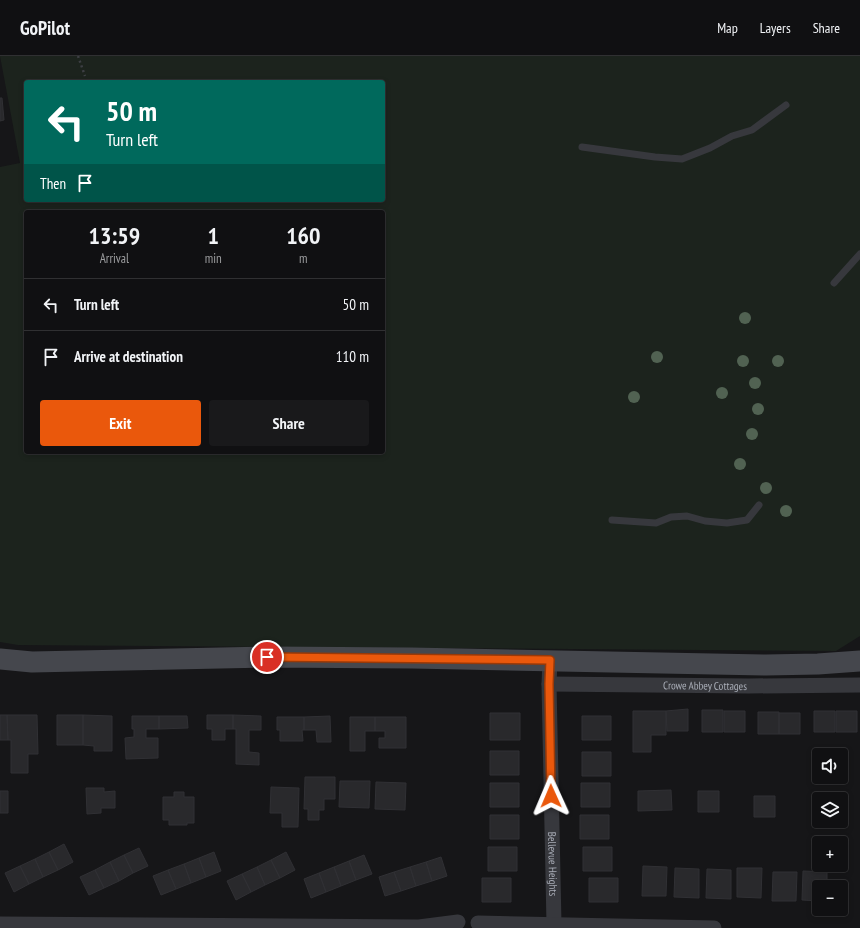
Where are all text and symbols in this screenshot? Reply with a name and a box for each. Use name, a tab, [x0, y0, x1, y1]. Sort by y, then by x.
text: GoPilot	[20, 16, 70, 40]
text: Map	[717, 19, 738, 37]
text: Layers	[760, 19, 791, 37]
text: Share	[813, 19, 840, 37]
text: 50 m	[106, 92, 157, 129]
icon: left	[40, 96, 92, 148]
text: Turn left	[106, 128, 158, 151]
icon: arrive	[74, 172, 96, 194]
text: Then	[40, 174, 66, 193]
text: 13:59	[88, 220, 140, 251]
text: 1	[207, 220, 219, 251]
text: 160	[286, 220, 321, 251]
text: Arrival	[100, 250, 129, 267]
text: min	[205, 250, 222, 267]
text: m	[299, 250, 308, 267]
icon: left	[40, 294, 62, 316]
text: Turn left	[74, 295, 119, 314]
text: 50 m	[343, 295, 369, 314]
icon: arrive	[40, 346, 62, 368]
text: Arrive at destination	[74, 347, 183, 366]
text: 110 m	[336, 347, 369, 366]
button: Exit	[40, 400, 201, 446]
button: Share	[209, 400, 369, 446]
pin	[250, 640, 284, 674]
icon: arrive	[256, 646, 278, 668]
street label: Crowe Abbey Cottages	[663, 678, 747, 693]
map controls	[812, 748, 848, 916]
button: sound	[812, 748, 848, 784]
position arrow	[530, 775, 572, 817]
button: layers	[812, 792, 848, 828]
street label: Bellevue Heights	[545, 832, 560, 897]
button: +	[812, 836, 848, 872]
button: −	[812, 880, 848, 916]

